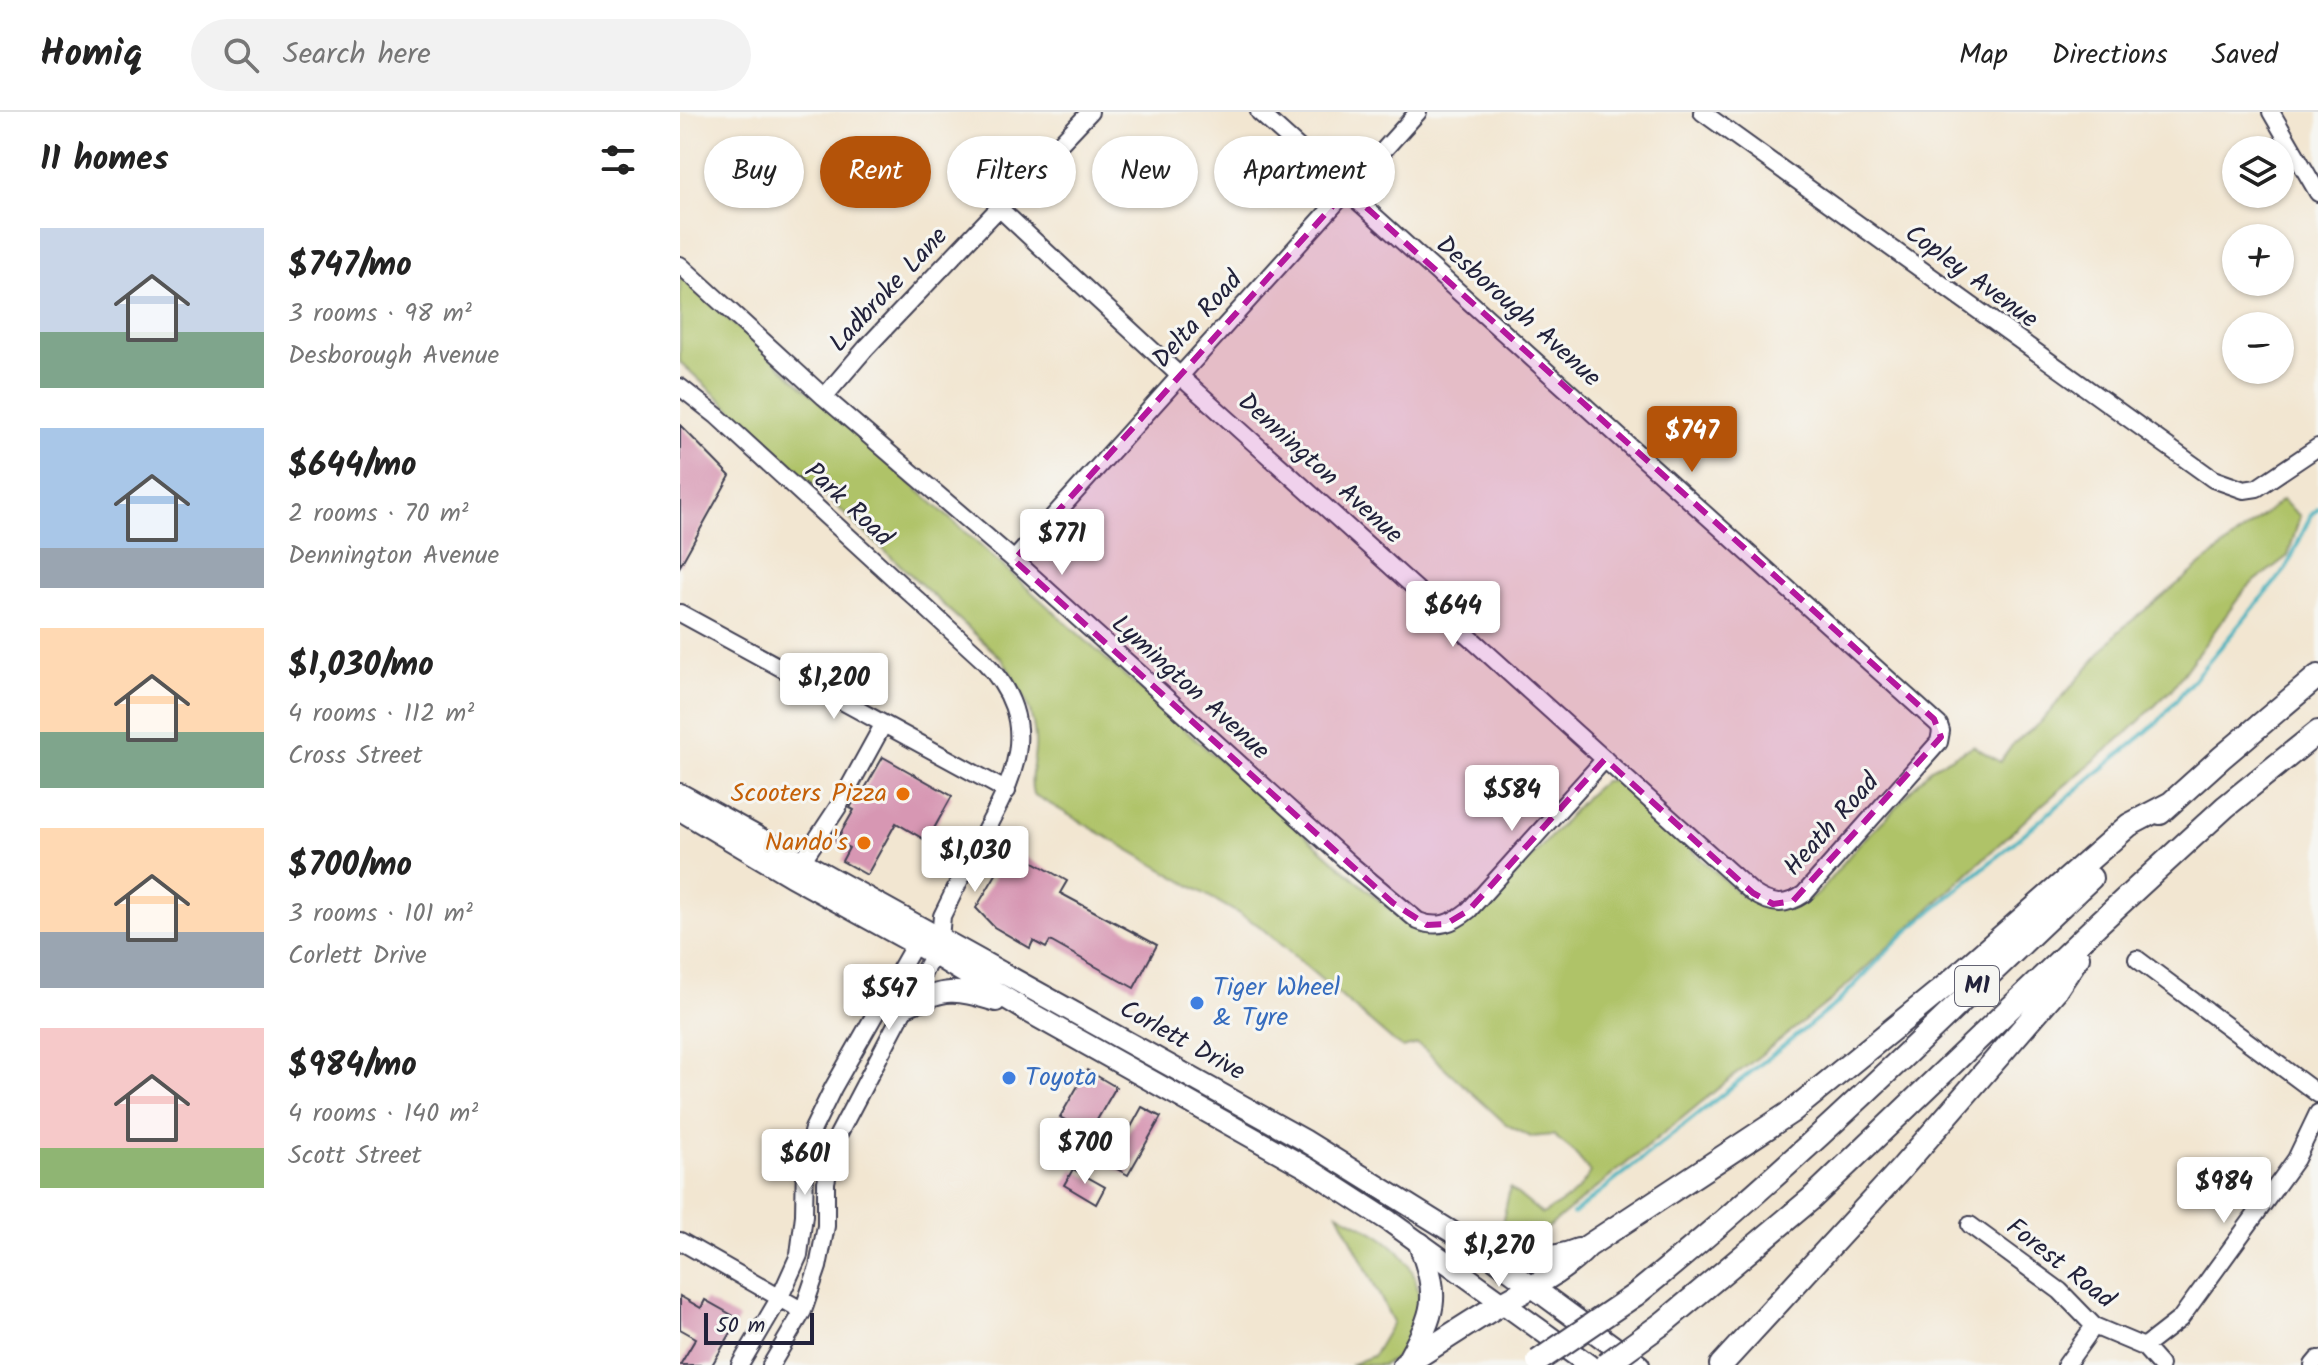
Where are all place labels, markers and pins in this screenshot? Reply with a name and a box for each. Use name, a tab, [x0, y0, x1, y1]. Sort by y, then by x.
pin: $747	[1645, 406, 1739, 474]
pin: $771	[1015, 509, 1109, 577]
pin: $644	[1406, 581, 1500, 649]
pin: $1,200	[769, 653, 899, 721]
pin: $584	[1465, 765, 1559, 833]
place label: Scooters Pizza	[731, 773, 887, 815]
marker: Scooters Pizza	[894, 785, 912, 803]
place label: Nando's	[765, 822, 848, 864]
pin: $1,030	[910, 826, 1040, 894]
marker: Nando's	[855, 834, 873, 852]
pin: $547	[842, 964, 936, 1032]
place label: Tiger Wheel & Tyre	[1213, 967, 1340, 1039]
marker: Tiger Wheel & Tyre	[1188, 994, 1206, 1012]
place label: Toyota	[1025, 1057, 1097, 1099]
marker: Toyota	[1000, 1069, 1018, 1087]
pin: $700	[1038, 1118, 1132, 1186]
pin: $601	[758, 1129, 852, 1197]
pin: $984	[2177, 1157, 2271, 1225]
pin: $1,270	[1434, 1221, 1564, 1289]

